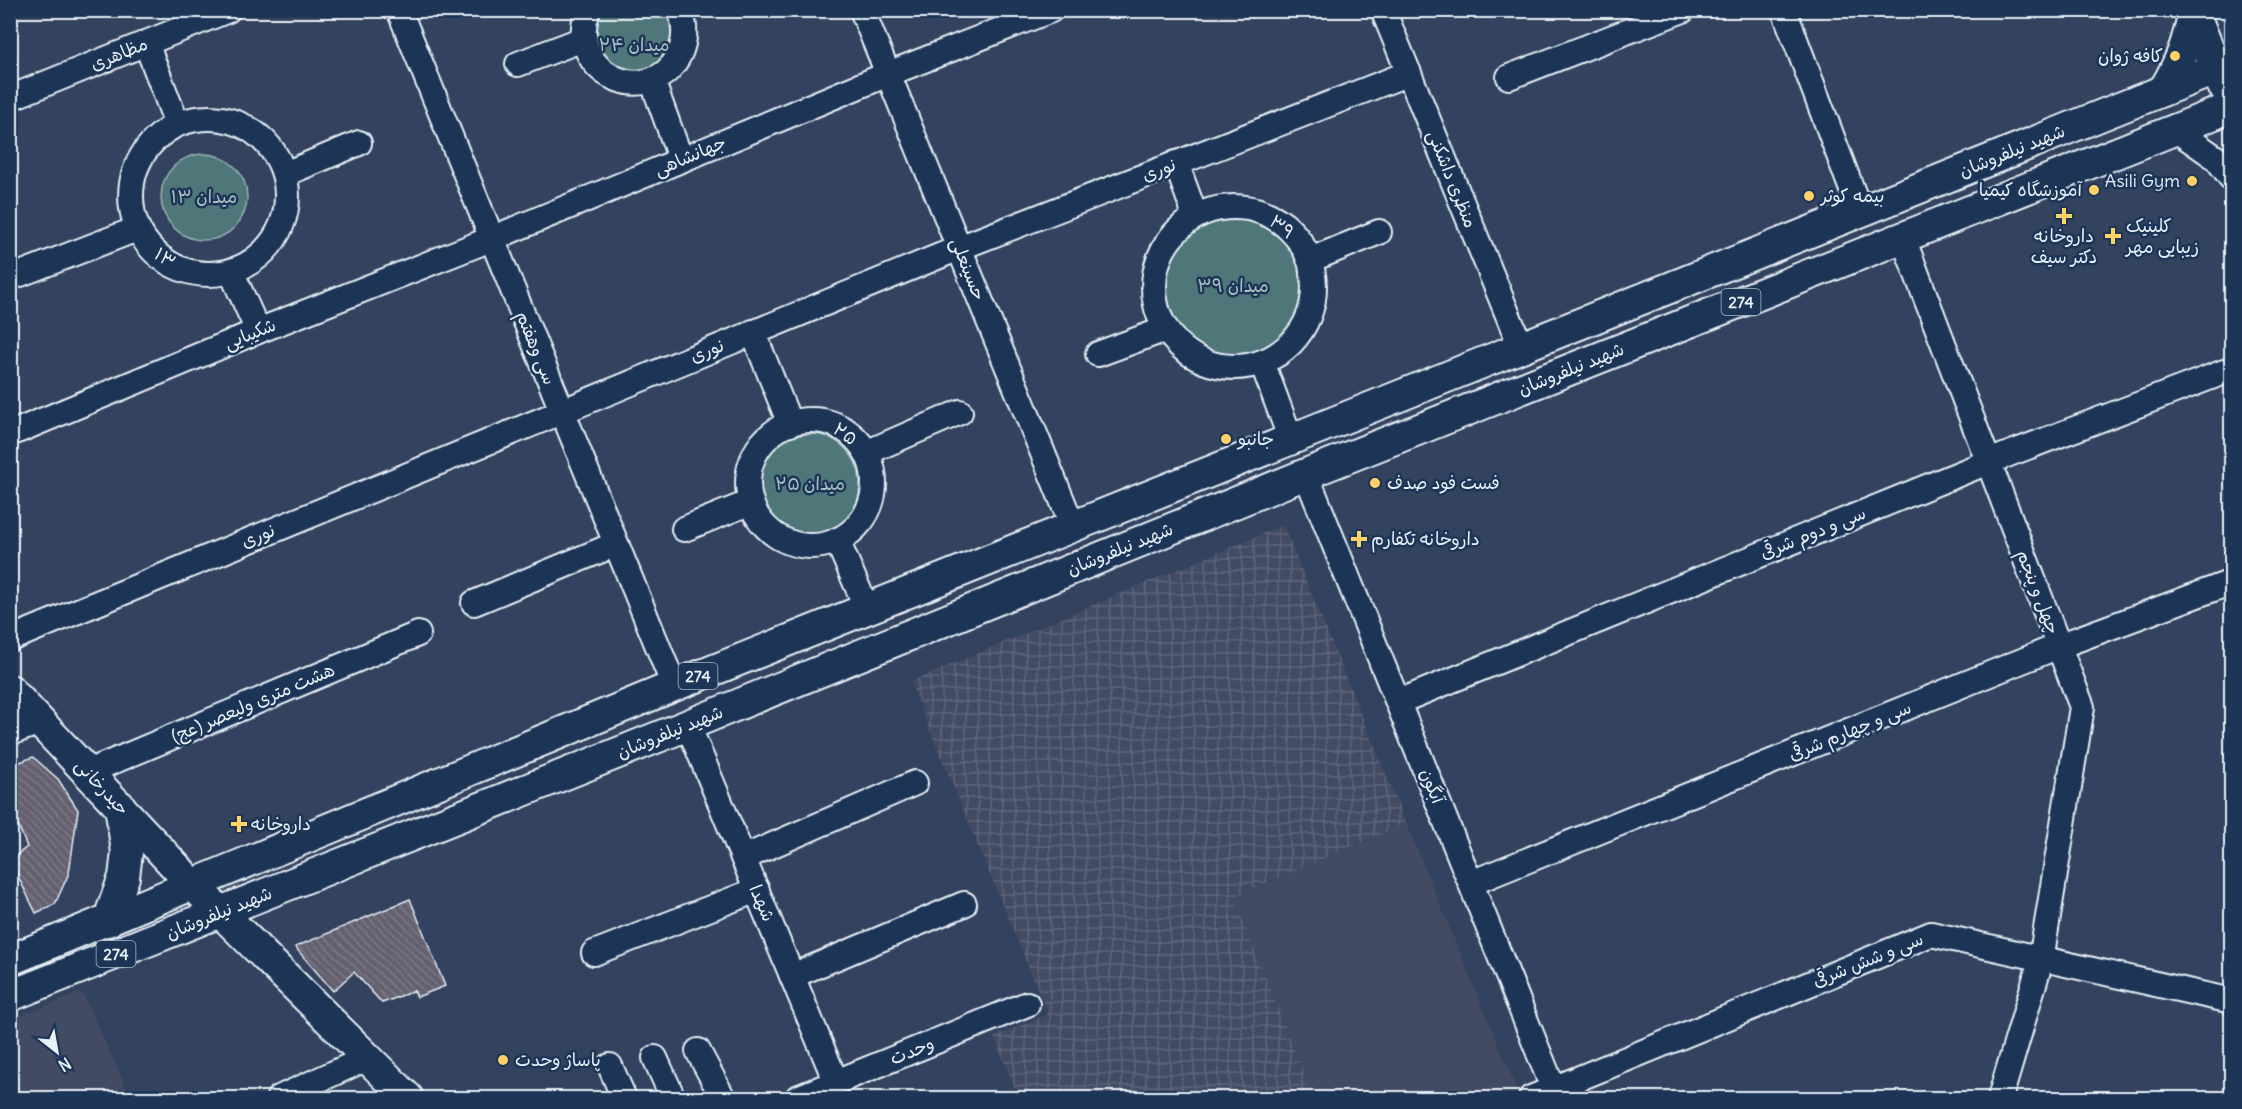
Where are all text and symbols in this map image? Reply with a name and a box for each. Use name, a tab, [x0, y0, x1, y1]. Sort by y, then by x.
street label: مظاهری	[87, 32, 151, 75]
park label: میدان ۲۴	[599, 33, 669, 56]
place label: کافه ژوان	[2098, 44, 2163, 67]
marker: کافه ژوان	[2168, 49, 2182, 63]
street label: شهید نیلفروشان	[1955, 119, 2068, 182]
street label: منظری داشکنی	[1422, 126, 1483, 231]
street label: جهانشاهی	[650, 130, 729, 181]
street label: نوری	[1139, 153, 1179, 186]
place label: Asili Gym	[2105, 169, 2180, 192]
marker: Asili Gym	[2185, 174, 2199, 188]
place label: آموزشگاه کیمیا	[1979, 178, 2084, 201]
marker: آموزشگاه کیمیا	[2087, 183, 2101, 197]
place label: بیمه کوثر	[1819, 184, 1885, 207]
park label: میدان ۱۳	[171, 185, 237, 208]
marker: بیمه کوثر	[1802, 189, 1816, 203]
marker: داروخانه دکتر سیف	[2057, 209, 2071, 223]
street label: ۳۹	[1265, 210, 1300, 244]
place label: کلینیک زیبایی مهر	[2124, 214, 2199, 258]
place label: داروخانه دکتر سیف	[2031, 224, 2097, 268]
marker: کلینیک زیبایی مهر	[2104, 227, 2122, 245]
street label: حسینعلی	[945, 234, 991, 304]
street label: ۱۳	[150, 242, 181, 273]
park label: میدان ۳۹	[1197, 274, 1269, 297]
road number: 274	[1722, 289, 1760, 315]
street label: سی وهفتم	[508, 308, 562, 389]
street label: شکیبایی	[221, 313, 279, 354]
street label: نوری	[687, 333, 727, 368]
street label: شهید نیلفروشان	[1514, 337, 1627, 400]
street label: ۲۵	[829, 417, 862, 450]
place label: جانبو	[1236, 427, 1274, 450]
marker: جانبو	[1219, 432, 1233, 446]
place label: فست فود صدف	[1387, 471, 1500, 494]
park label: میدان ۲۵	[775, 472, 845, 495]
marker: فست فود صدف	[1368, 476, 1382, 490]
street label: سی و دوم شرقی	[1756, 501, 1870, 567]
street label: شهید نیلفروشان	[1063, 517, 1176, 580]
street label: نوری	[237, 518, 278, 553]
place label: داروخانه تکفارم	[1371, 527, 1480, 553]
marker: داروخانه تکفارم	[1352, 532, 1366, 546]
street label: چهل و پنجم	[2009, 546, 2065, 638]
street label: هشت متری ولیعصر (عج)	[167, 658, 339, 748]
road number: 274	[678, 663, 718, 689]
street label: سی و چهارم شرقی	[1785, 695, 1916, 768]
street label: شهید نیلفروشان	[613, 700, 726, 763]
street label: حیدرخانی	[70, 753, 134, 820]
street label: آبگون	[1415, 765, 1450, 808]
place label: داروخانه	[251, 812, 311, 835]
marker: داروخانه	[232, 817, 246, 831]
street label: شهید نیلفروشان	[162, 881, 275, 944]
street label: شهدا	[744, 881, 780, 925]
street label: سی و شش شرقی	[1809, 927, 1927, 992]
road number: 274	[96, 941, 136, 967]
north arrow	[27, 1022, 87, 1082]
street label: وحدت	[886, 1031, 937, 1070]
place label: پاساژ وحدت	[515, 1048, 601, 1072]
text: N	[55, 1053, 75, 1076]
marker: پاساژ وحدت	[496, 1053, 510, 1067]

